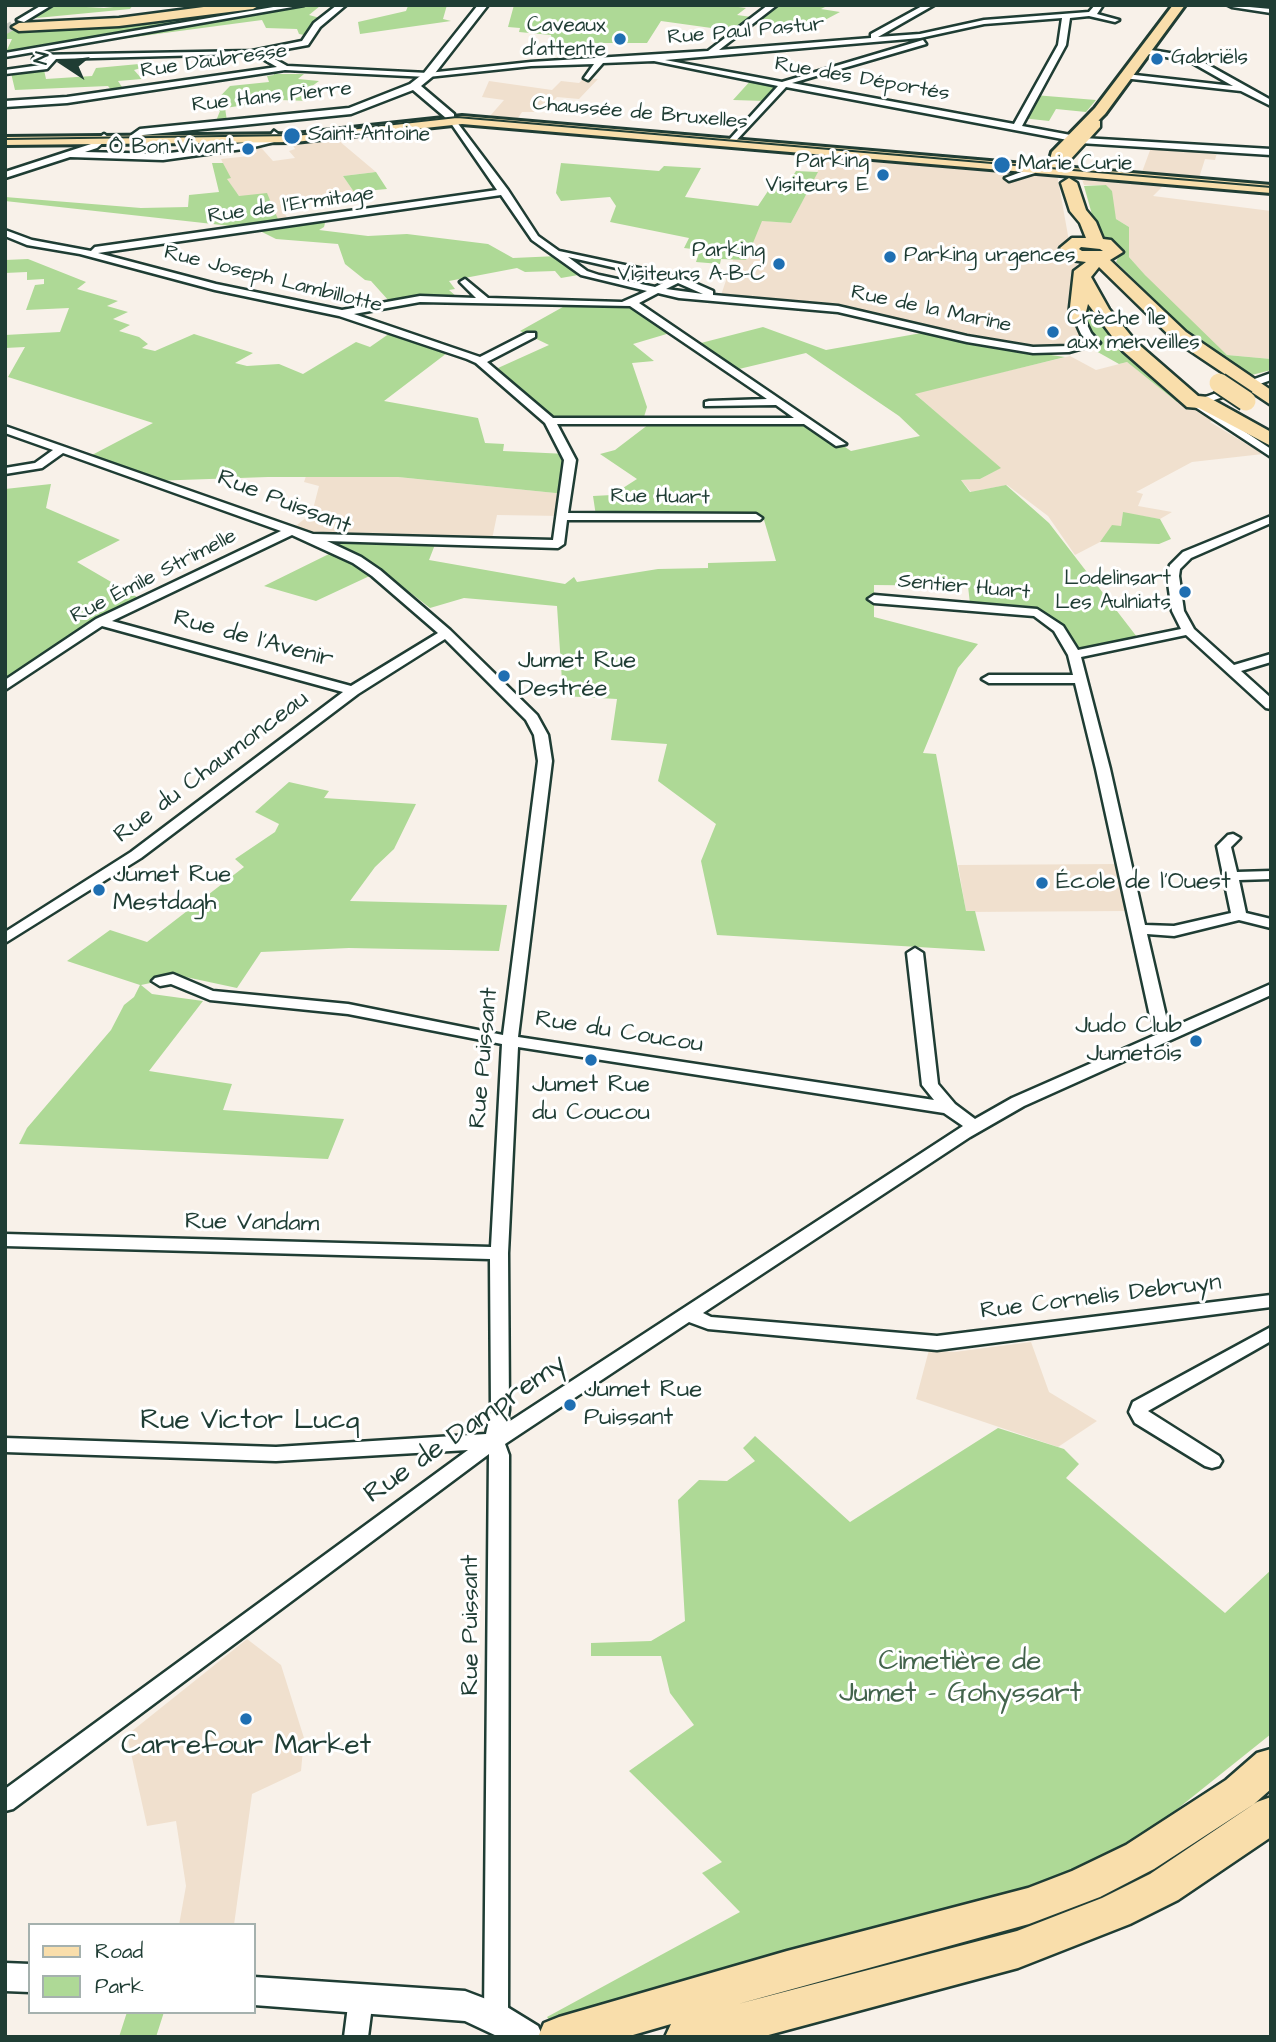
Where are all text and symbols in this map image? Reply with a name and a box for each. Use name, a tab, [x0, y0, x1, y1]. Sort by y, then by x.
street label: Rue Paul Pastur	[667, 13, 825, 51]
place label: Caveaux d'attente	[522, 14, 606, 64]
north arrow	[28, 28, 98, 98]
marker: Caveaux d'attente	[612, 31, 628, 47]
street label: Rue Daubresse	[139, 39, 289, 85]
place label: Gabriëls	[1171, 46, 1248, 72]
text: N	[28, 49, 57, 67]
marker: Gabriëls	[1149, 51, 1165, 67]
street label: Rue des Déportés	[773, 52, 951, 108]
street label: Rue Hans Pierre	[191, 77, 353, 119]
street label: Chaussée de Bruxelles	[531, 92, 749, 136]
place label: Saint-Antoine	[308, 123, 430, 149]
marker: Saint-Antoine	[282, 126, 302, 146]
place label: Ô Bon Vivant	[109, 136, 234, 162]
marker: Ô Bon Vivant	[240, 141, 256, 157]
place label: Parking Visiteurs E	[765, 150, 869, 200]
place label: Marie Curie	[1018, 152, 1132, 178]
marker: Marie Curie	[992, 155, 1012, 175]
marker: Parking Visiteurs E	[875, 167, 891, 183]
street label: Rue de l'Ermitage	[206, 182, 376, 230]
place label: Parking Visiteurs A-B-C	[618, 239, 765, 289]
street label: Rue Joseph Lambillotte	[161, 241, 385, 319]
place label: Parking urgences	[904, 244, 1076, 270]
marker: Parking urgences	[882, 249, 898, 265]
marker: Parking Visiteurs A-B-C	[771, 256, 787, 272]
street label: Rue de la Marine	[849, 281, 1013, 339]
place label: Crèche Île aux merveilles	[1067, 307, 1200, 357]
marker: Crèche Île aux merveilles	[1045, 324, 1061, 340]
street label: Rue Puissant	[213, 464, 355, 542]
street label: Rue Huart	[610, 485, 710, 511]
street label: Rue Émile Strimelle	[67, 524, 241, 630]
place label: Lodelinsart Les Aulniats	[1055, 567, 1171, 617]
street label: Sentier Huart	[897, 570, 1031, 606]
marker: Lodelinsart Les Aulniats	[1177, 584, 1193, 600]
street label: Rue de l'Avenir	[170, 605, 336, 675]
place label: Jumet Rue Destrée	[518, 648, 636, 704]
marker: Jumet Rue Destrée	[496, 668, 512, 684]
street label: Rue du Chaumonceau	[109, 685, 315, 851]
place label: Jumet Rue Mestdagh	[113, 862, 231, 918]
place label: École de l'Ouest	[1056, 869, 1231, 897]
marker: École de l'Ouest	[1034, 875, 1050, 891]
marker: Jumet Rue Mestdagh	[91, 882, 107, 898]
street label: Rue Puissant	[465, 987, 505, 1129]
street label: Rue du Coucou	[533, 1006, 705, 1060]
place label: Judo Club Jumetois	[1075, 1013, 1182, 1069]
marker: Judo Club Jumetois	[1188, 1033, 1204, 1049]
marker: Jumet Rue du Coucou	[583, 1052, 599, 1068]
place label: Jumet Rue du Coucou	[532, 1072, 650, 1128]
street label: Rue Vandam	[185, 1208, 319, 1240]
street label: Rue Cornelis Debruyn	[979, 1269, 1223, 1327]
street label: Rue de Dampremy	[359, 1348, 573, 1512]
place label: Jumet Rue Puissant	[584, 1377, 702, 1433]
marker: Jumet Rue Puissant	[562, 1397, 578, 1413]
street label: Rue Victor Lucq	[140, 1405, 360, 1439]
street label: Rue Puissant	[458, 1554, 486, 1696]
park label: Cimetière de Jumet - Gohyssart	[839, 1646, 1081, 1712]
marker: Carrefour Market	[238, 1711, 254, 1727]
place label: Carrefour Market	[121, 1730, 371, 1764]
legend	[28, 1923, 256, 2014]
text: Road	[95, 1937, 143, 1966]
text: Park	[95, 1972, 144, 2001]

